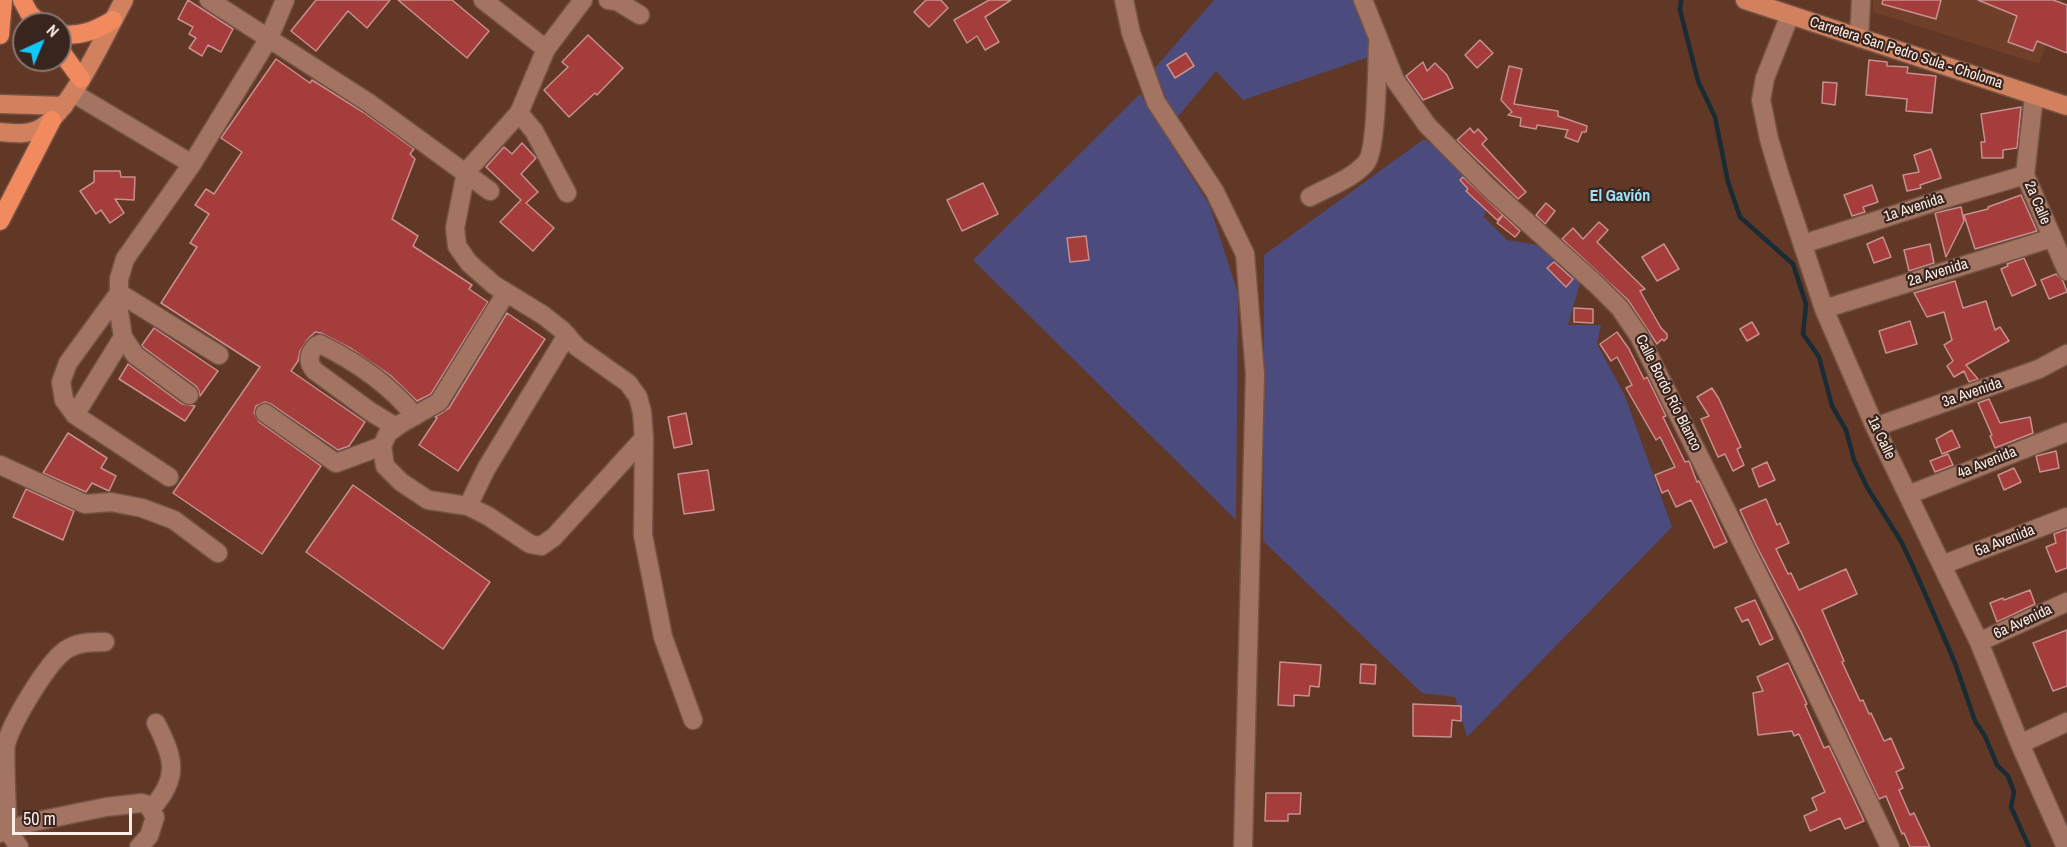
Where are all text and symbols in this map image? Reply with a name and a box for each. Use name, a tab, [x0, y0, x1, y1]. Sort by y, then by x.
north arrow	[12, 12, 72, 72]
street label: Carretera San Pedro Sula - Choloma	[1807, 13, 2005, 93]
text: N	[42, 19, 64, 42]
street label: 2a Calle	[2020, 179, 2054, 227]
district label: El Gavión	[1590, 187, 1650, 207]
street label: 1a Avenida	[1882, 190, 1946, 226]
street label: 2a Avenida	[1906, 255, 1970, 291]
street label: Calle Bordo Río Blanco	[1631, 332, 1705, 454]
street label: 3a Avenida	[1940, 374, 2004, 412]
street label: 1a Calle	[1863, 414, 1899, 462]
street label: 4a Avenida	[1955, 443, 2019, 483]
street label: 5a Avenida	[1973, 521, 2037, 561]
street label: 6a Avenida	[1991, 601, 2055, 643]
scale bar	[15, 796, 135, 834]
text: 50 m	[23, 806, 56, 831]

